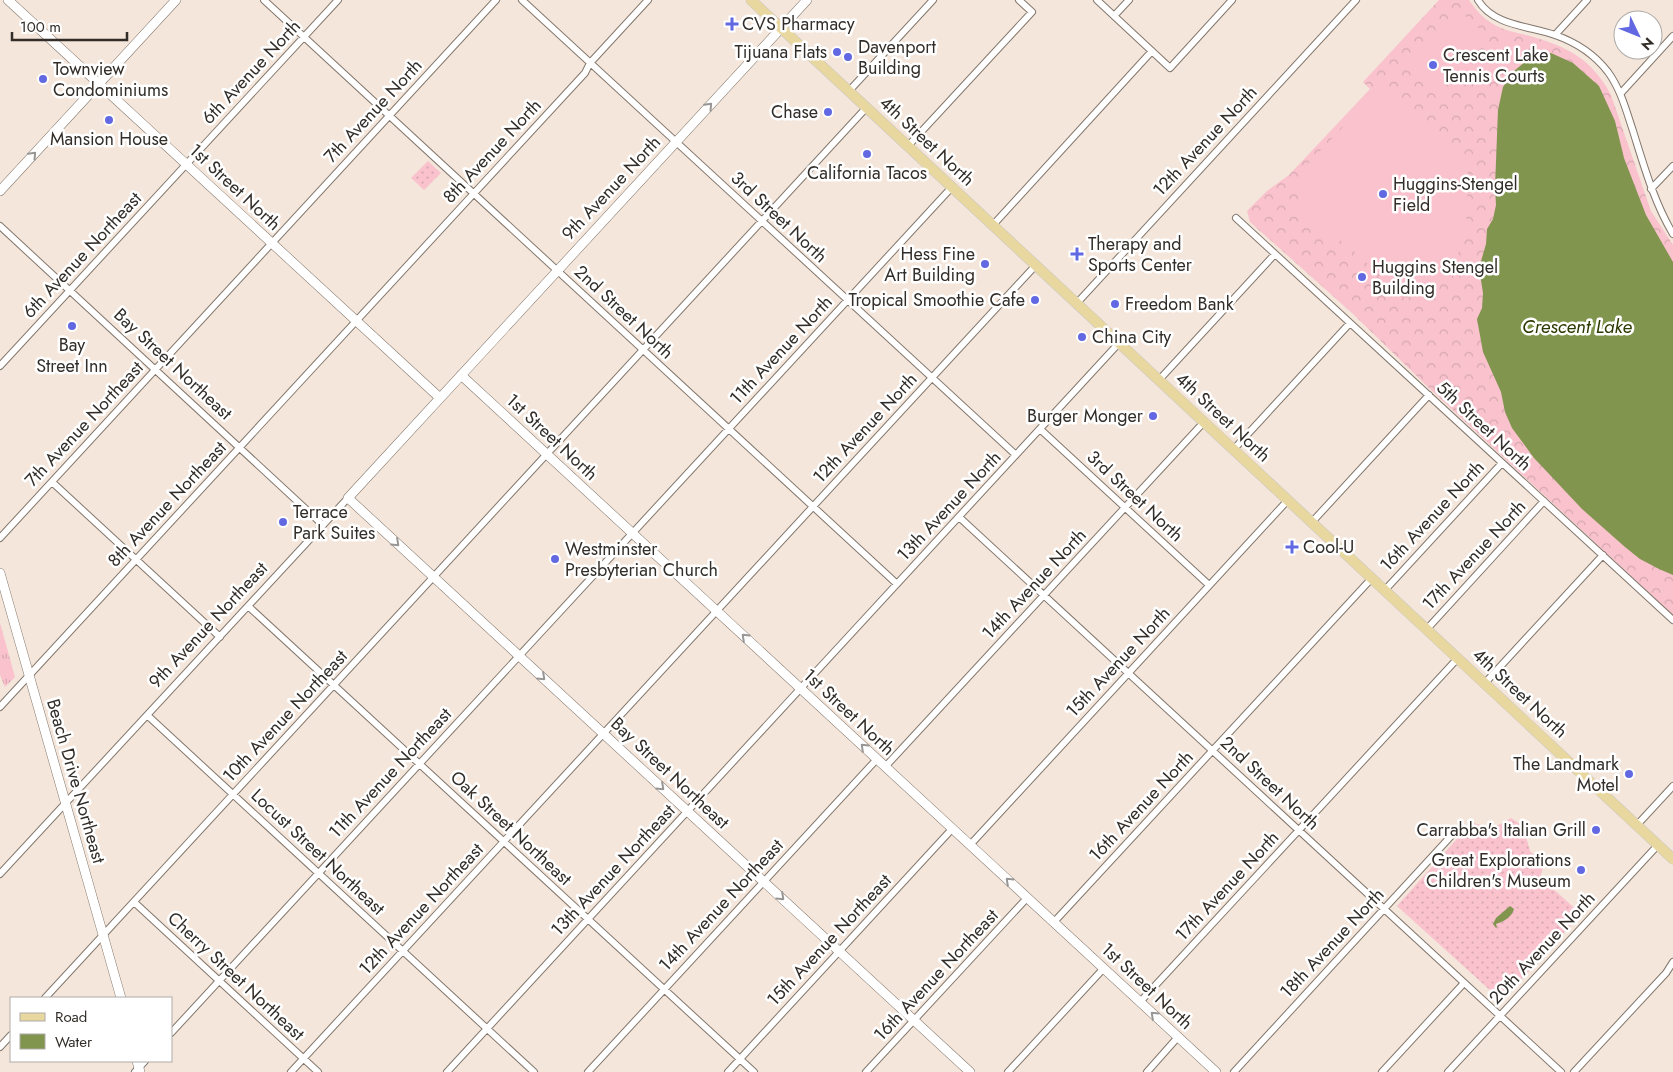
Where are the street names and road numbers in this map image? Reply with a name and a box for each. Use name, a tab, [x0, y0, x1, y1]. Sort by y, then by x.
street label: 6th Avenue North	[196, 14, 306, 130]
street label: 7th Avenue North	[318, 53, 428, 169]
street label: 12th Avenue North	[1147, 80, 1263, 202]
street label: 4th Street North	[874, 90, 980, 192]
street label: 8th Avenue North	[437, 93, 547, 209]
street label: 9th Avenue North	[556, 130, 666, 246]
street label: 1st Street North	[183, 138, 287, 236]
street label: 3rd Street North	[725, 165, 833, 269]
street label: 6th Avenue Northeast	[16, 186, 148, 324]
street label: 2nd Street North	[569, 259, 679, 365]
street label: 11th Avenue North	[724, 290, 838, 410]
street label: Bay Street Northeast	[108, 302, 238, 426]
street label: 7th Avenue Northeast	[19, 355, 150, 493]
street label: 4th Street North	[1170, 366, 1276, 468]
street label: 12th Avenue North	[807, 367, 923, 489]
street label: 5th Street North	[1431, 375, 1537, 477]
street label: 1st Street North	[500, 388, 604, 486]
street label: 8th Avenue Northeast	[102, 435, 233, 573]
street label: 3rd Street North	[1081, 444, 1189, 548]
street label: 13th Avenue North	[891, 445, 1007, 567]
street label: 16th Avenue North	[1374, 455, 1490, 577]
street label: 17th Avenue North	[1416, 494, 1532, 616]
street label: 14th Avenue North	[976, 523, 1092, 645]
street label: 9th Avenue Northeast	[142, 556, 274, 694]
street label: 15th Avenue North	[1060, 601, 1176, 723]
street label: 4th Street North	[1467, 642, 1573, 744]
street label: 10th Avenue Northeast	[217, 643, 354, 788]
street label: 1st Street North	[797, 663, 901, 761]
street label: Beach Drive Northeast	[40, 696, 112, 867]
street label: 11th Avenue Northeast	[322, 701, 458, 844]
street label: Bay Street Northeast	[605, 711, 735, 835]
street label: 2nd Street North	[1215, 730, 1325, 836]
street label: 16th Avenue North	[1083, 745, 1199, 867]
street label: Oak Street Northeast	[444, 765, 578, 892]
street label: Locust Street Northeast	[245, 783, 391, 921]
street label: 13th Avenue Northeast	[545, 798, 682, 942]
street label: 17th Avenue North	[1169, 825, 1285, 947]
street label: 14th Avenue Northeast	[653, 833, 790, 977]
street label: 12th Avenue Northeast	[353, 837, 490, 981]
street label: 15th Avenue Northeast	[761, 868, 898, 1012]
street label: 18th Avenue North	[1274, 882, 1390, 1004]
street label: 20th Avenue North	[1483, 886, 1601, 1010]
street label: 16th Avenue Northeast	[868, 903, 1005, 1047]
street label: Cherry Street Northeast	[162, 906, 311, 1047]
street label: 1st Street North	[1095, 937, 1199, 1035]

